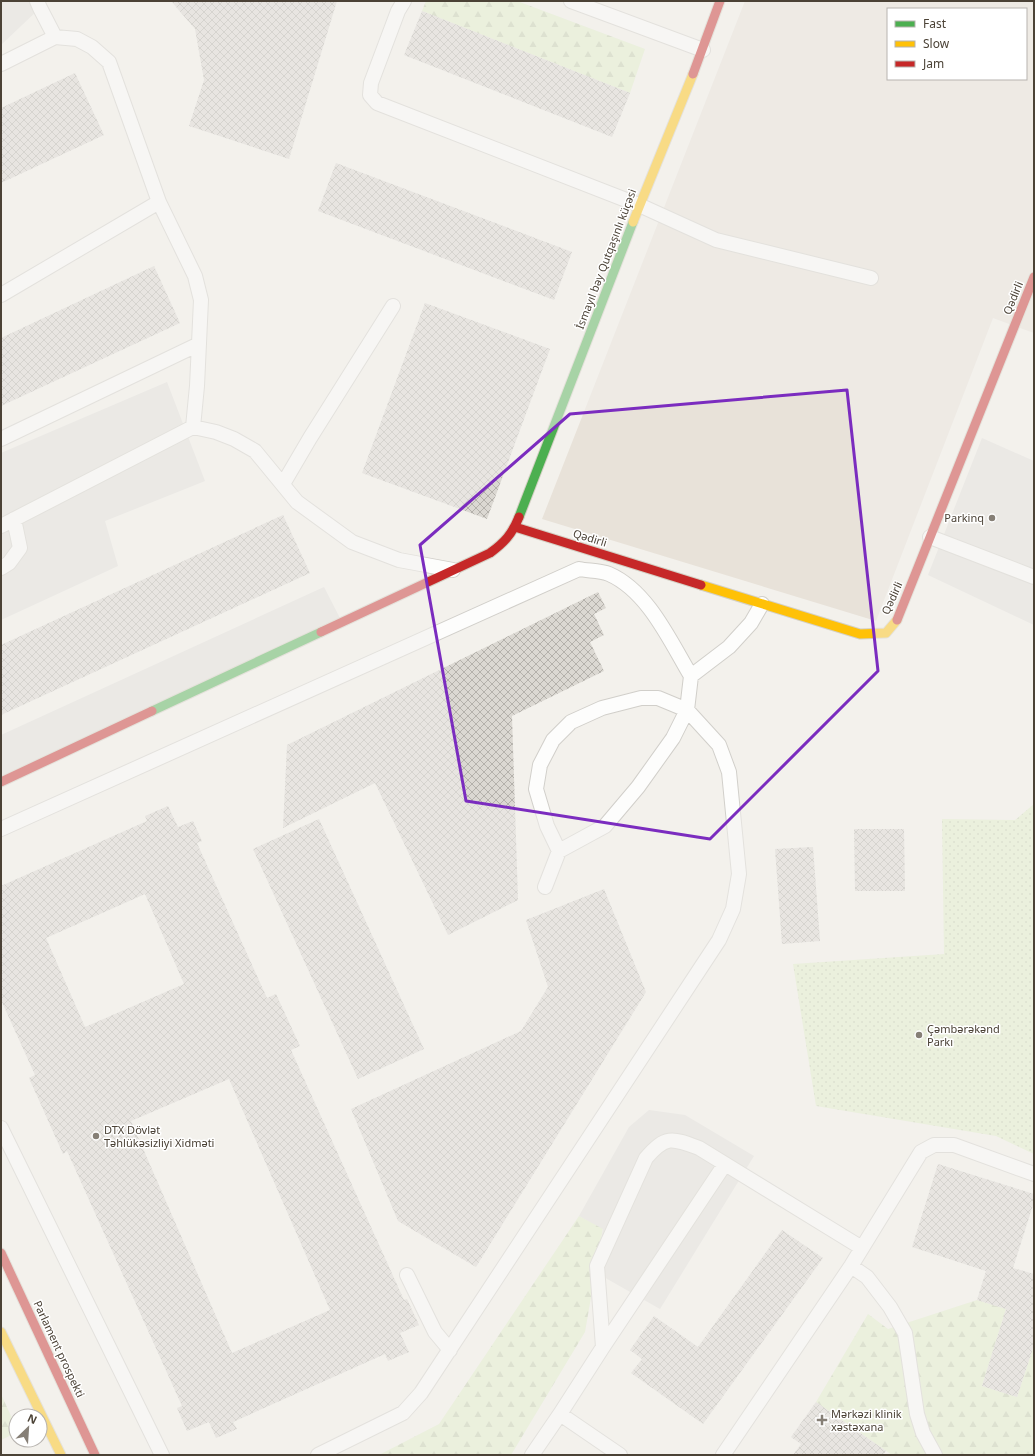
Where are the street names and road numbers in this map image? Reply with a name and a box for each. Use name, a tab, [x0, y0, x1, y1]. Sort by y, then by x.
street label: İsmayıl bəy Qutqaşınlı küçəsi	[572, 187, 639, 331]
street label: Qədirli	[999, 279, 1026, 317]
street label: Qədirli	[571, 525, 609, 550]
street label: Qədirli	[878, 579, 905, 617]
street label: Parlament prospekti	[30, 1298, 88, 1400]

